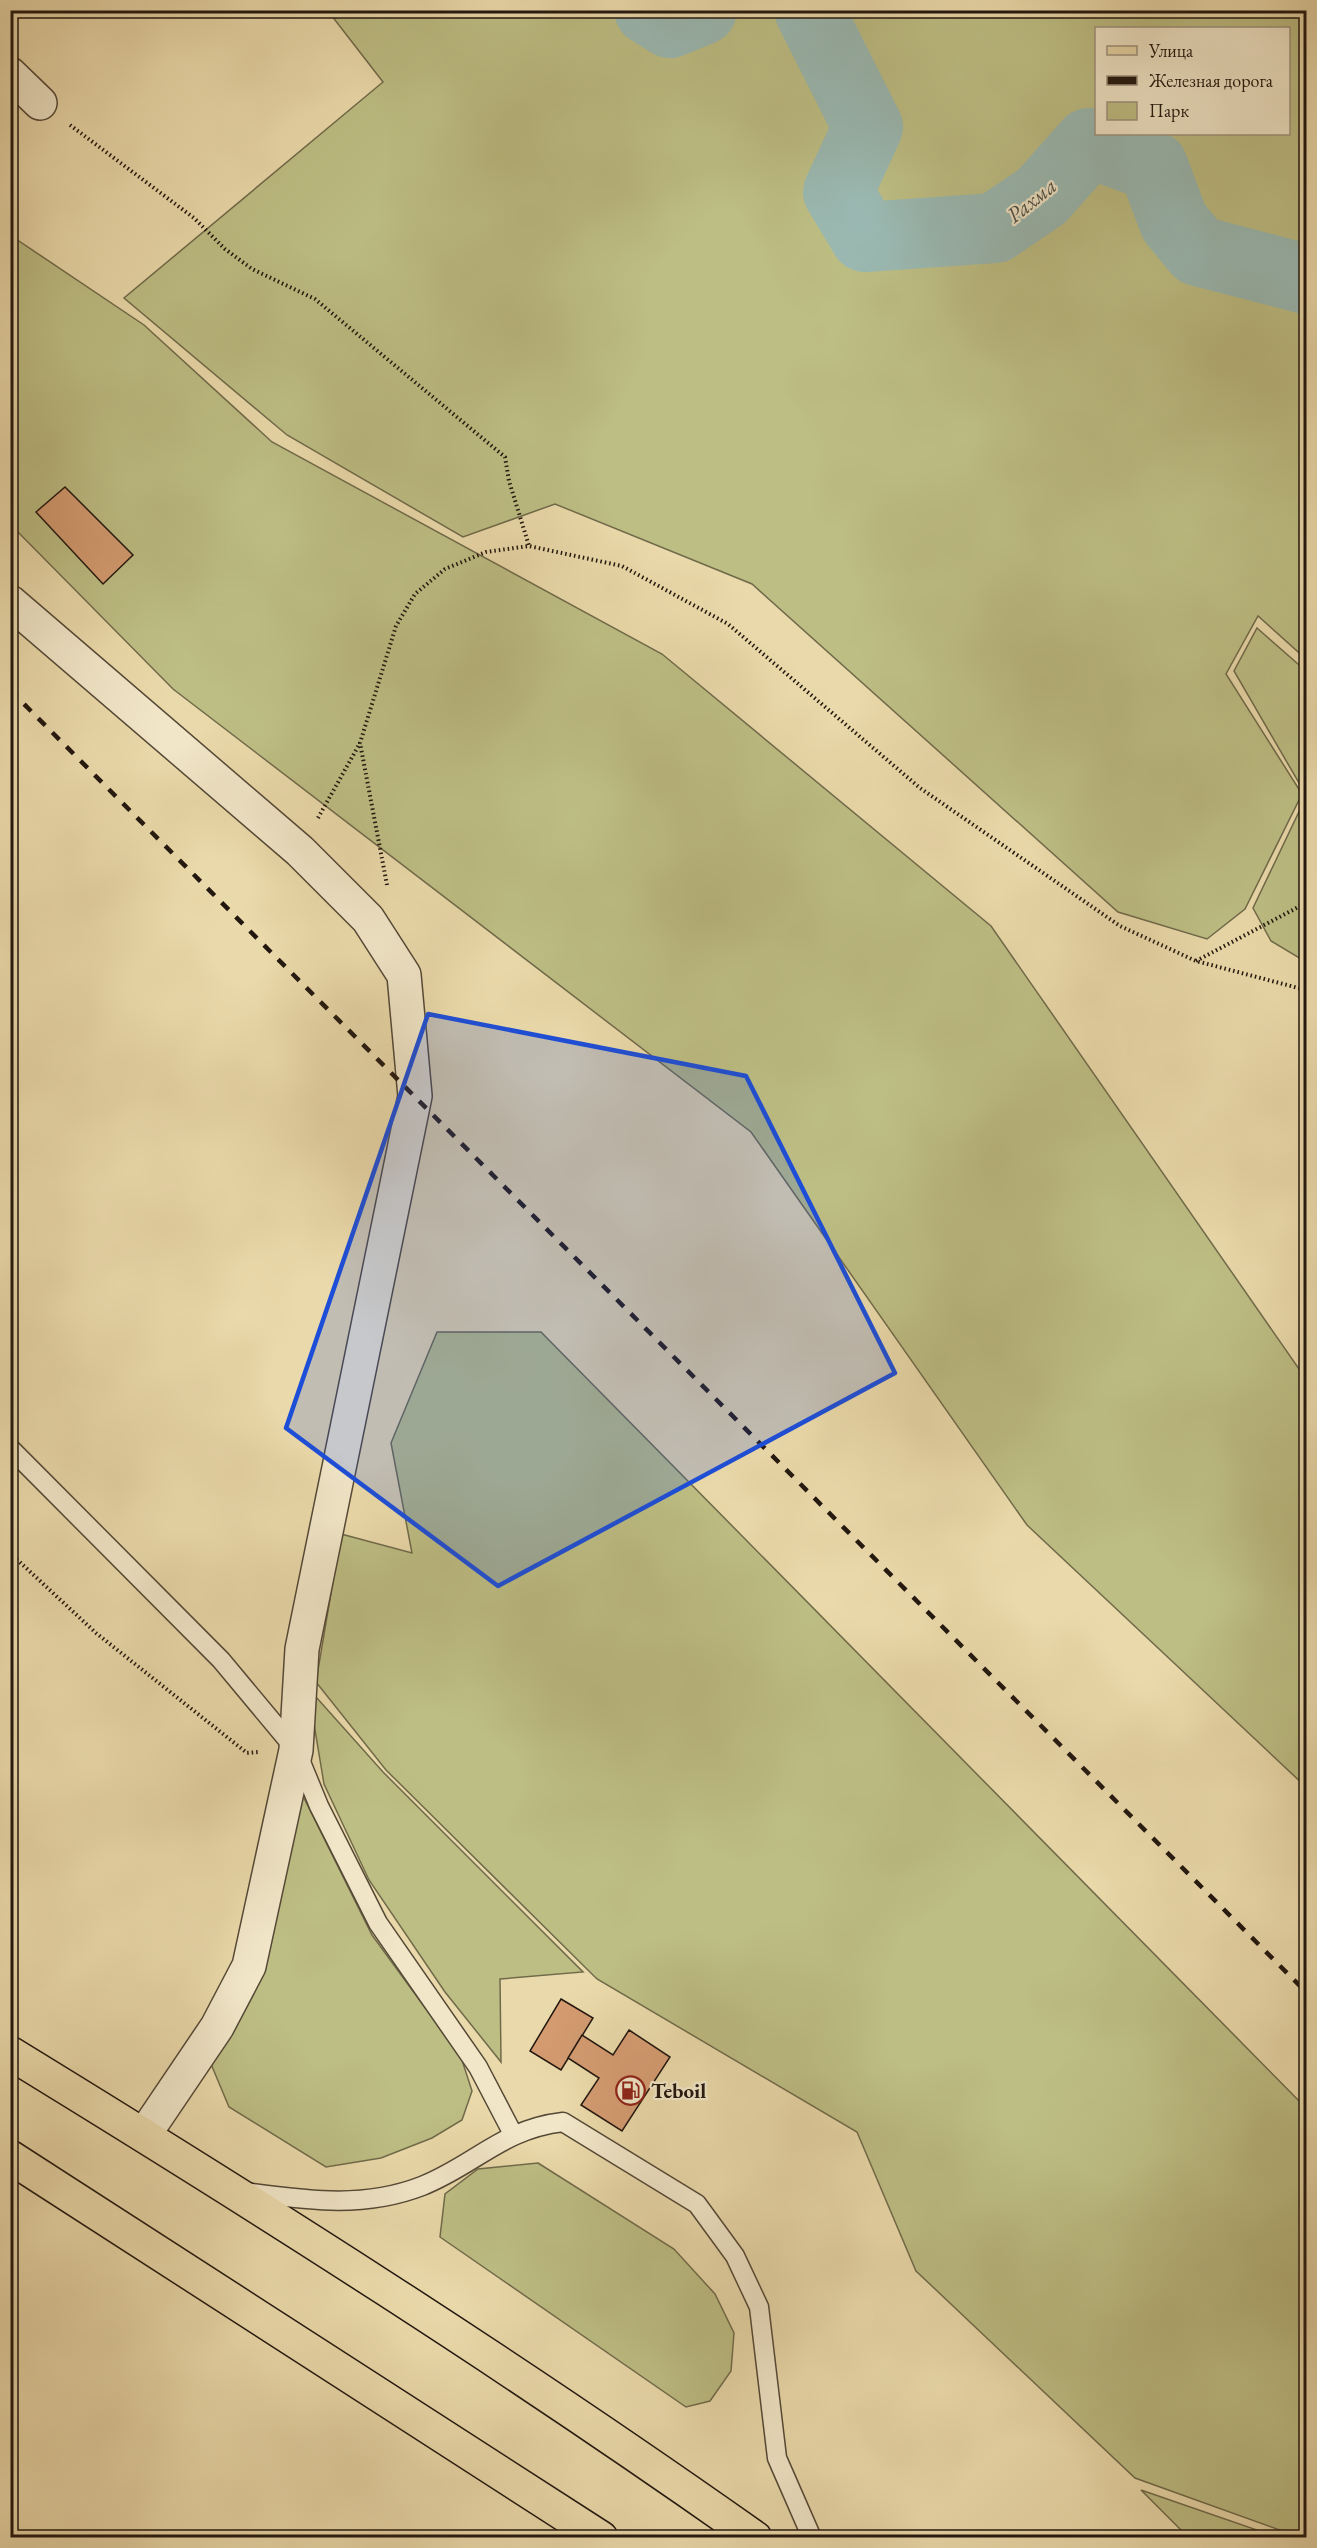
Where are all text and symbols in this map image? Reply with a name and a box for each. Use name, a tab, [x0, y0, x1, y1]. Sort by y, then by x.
legend	[1095, 27, 1290, 135]
text: Улица	[1148, 39, 1194, 62]
text: Железная дорога	[1148, 69, 1274, 92]
text: Парк	[1149, 99, 1189, 122]
water label: Рахма	[1000, 171, 1062, 229]
fuel station icon: Teboil	[614, 2075, 646, 2107]
place label: Teboil	[651, 2077, 706, 2104]

